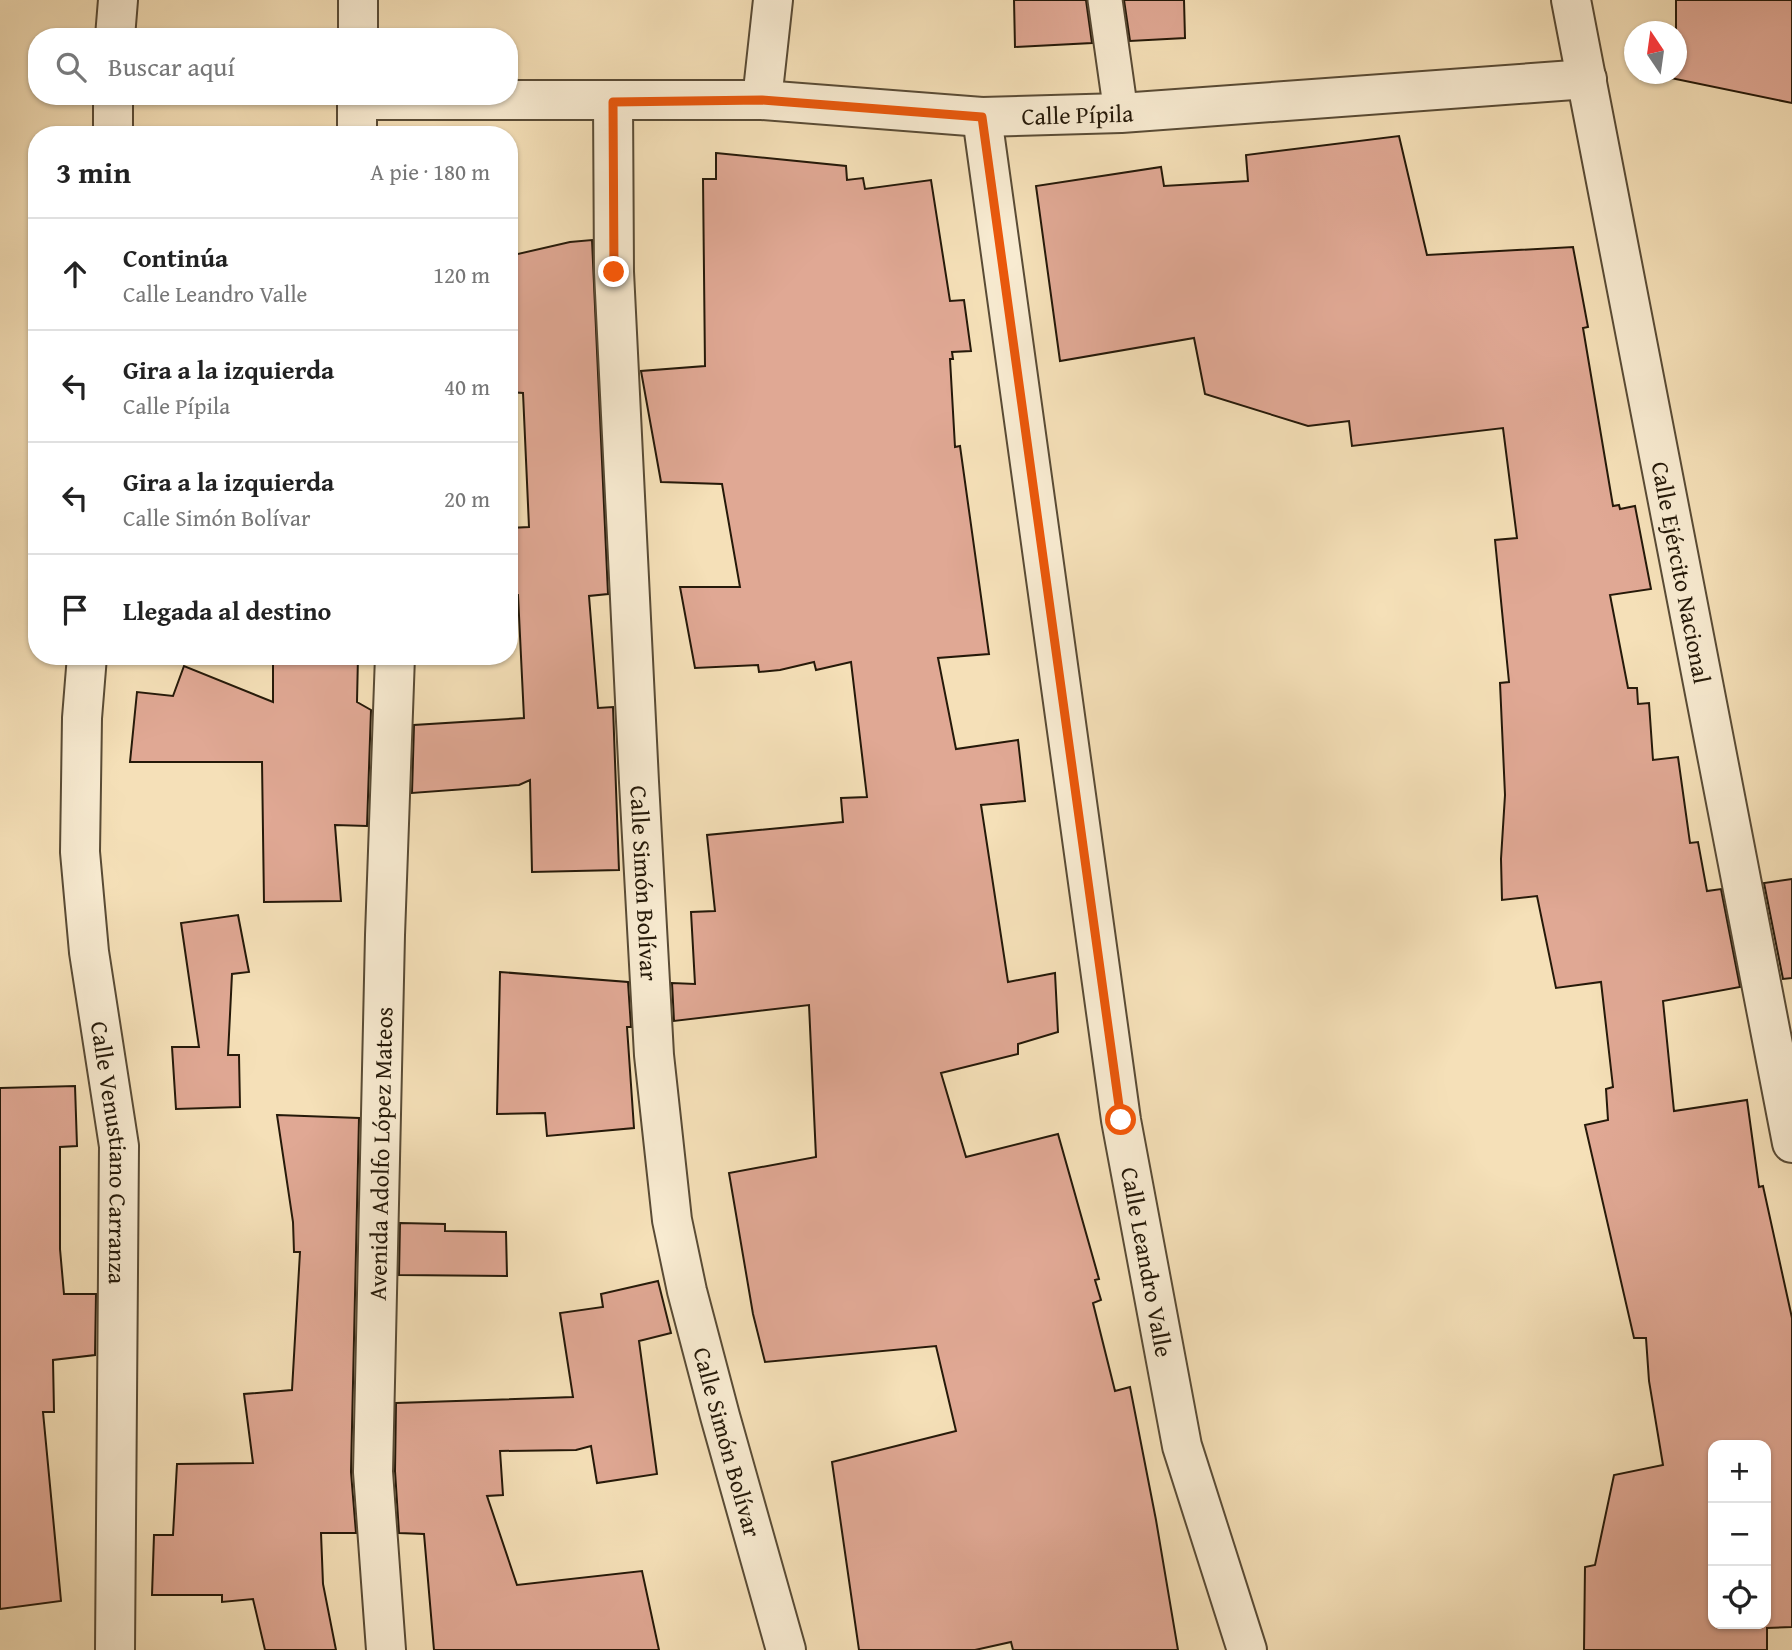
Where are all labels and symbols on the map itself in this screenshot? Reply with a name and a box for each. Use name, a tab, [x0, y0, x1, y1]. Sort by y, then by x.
north arrow	[1624, 21, 1687, 84]
street label: Calle Pípila	[1021, 95, 1135, 133]
route end	[598, 256, 629, 287]
street label: Calle Ejército Nacional	[1643, 458, 1720, 687]
street label: Calle Simón Bolívar	[622, 785, 667, 982]
street label: Avenida Adolfo López Mateos	[359, 1006, 401, 1301]
street label: Calle Venustiano Carranza	[82, 1019, 137, 1285]
route start	[1105, 1104, 1136, 1135]
street label: Calle Leandro Valle	[1113, 1164, 1182, 1360]
street label: Calle Simón Bolívar	[685, 1343, 771, 1541]

